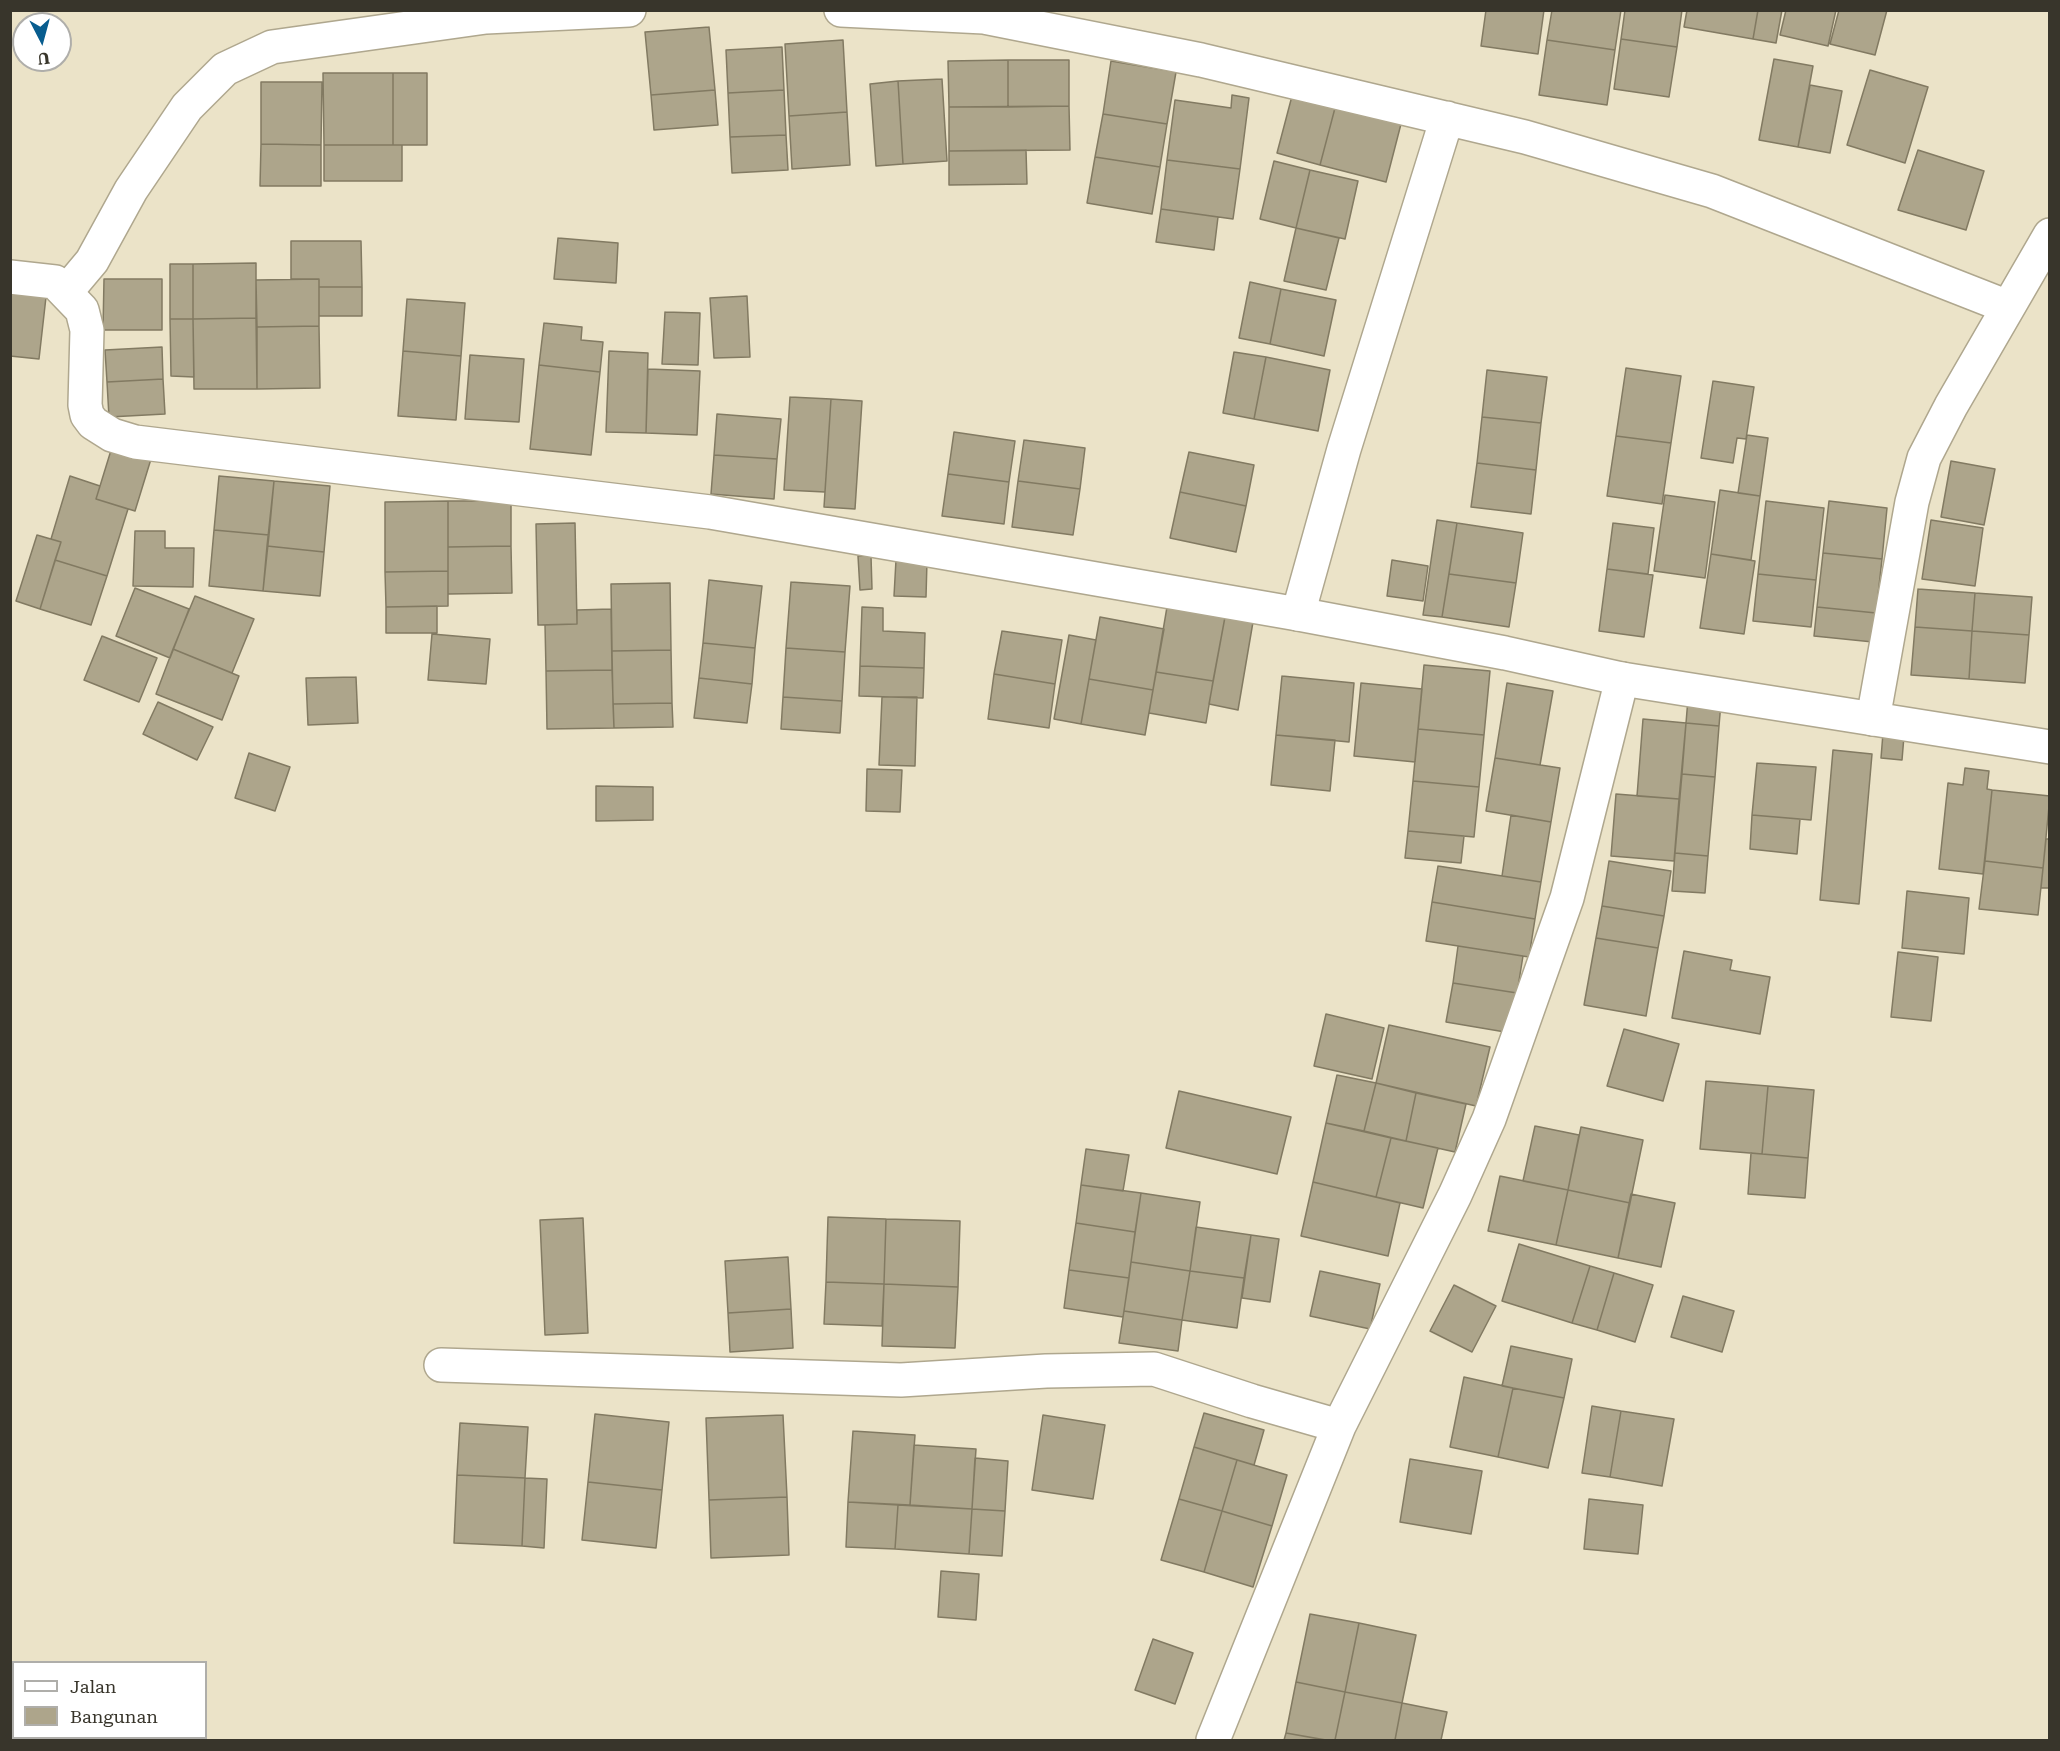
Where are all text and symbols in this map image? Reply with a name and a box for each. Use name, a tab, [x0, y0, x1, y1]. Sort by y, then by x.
north arrow	[12, 12, 72, 72]
text: U	[37, 48, 51, 69]
legend	[12, 1661, 207, 1739]
text: Jalan	[70, 1676, 116, 1697]
text: Bangunan	[70, 1706, 158, 1727]

